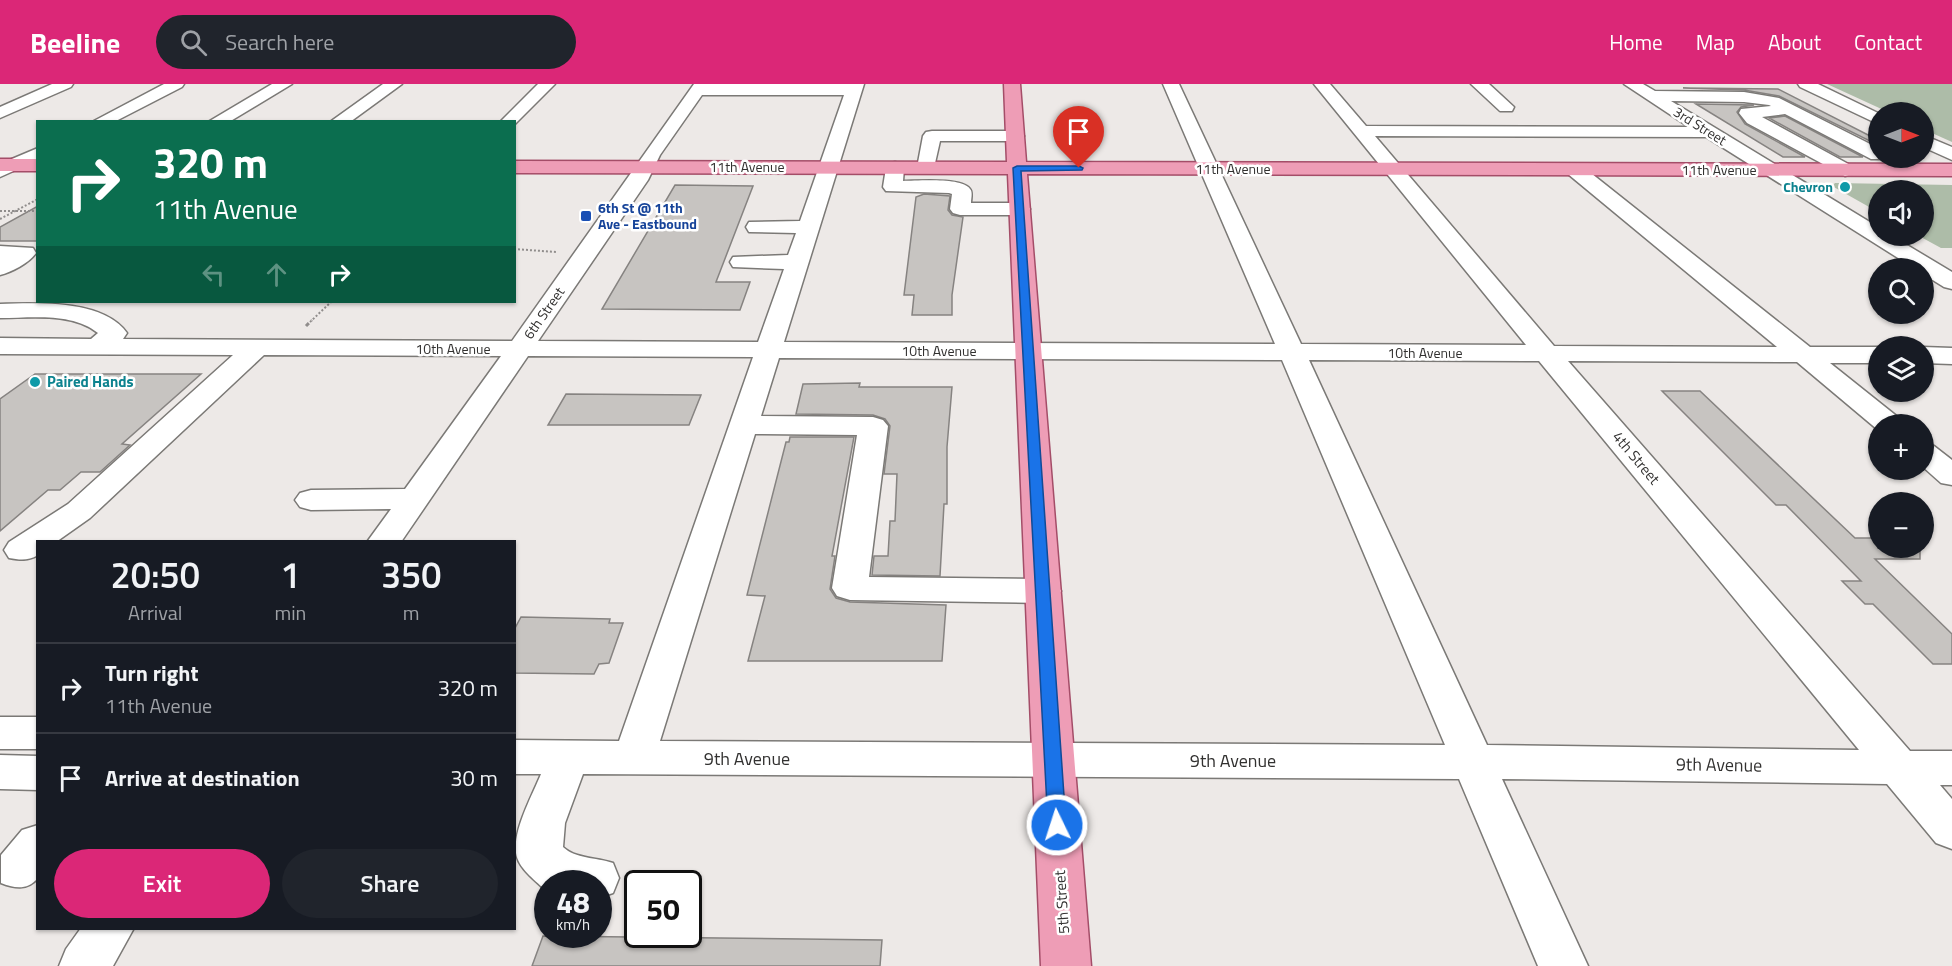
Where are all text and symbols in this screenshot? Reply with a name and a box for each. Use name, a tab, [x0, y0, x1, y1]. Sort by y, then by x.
search box	[156, 15, 576, 69]
text: Beeline	[30, 21, 120, 64]
text: Search here	[225, 25, 334, 59]
icon: search	[177, 26, 210, 59]
text: Home	[1609, 26, 1663, 58]
text: Map	[1696, 26, 1735, 58]
text: About	[1768, 26, 1821, 58]
text: Contact	[1854, 26, 1922, 58]
street label: 3rd Street	[1670, 101, 1731, 150]
north arrow	[1868, 102, 1934, 168]
map controls	[1868, 102, 1934, 558]
pin	[1053, 106, 1104, 168]
icon: arrive	[1062, 115, 1095, 148]
text: 320 m	[153, 130, 268, 194]
icon: right	[54, 144, 132, 222]
street label: 11th Avenue	[710, 156, 784, 177]
street label: 11th Avenue	[1196, 158, 1270, 179]
street label: 11th Avenue	[1682, 159, 1756, 180]
place label: Chevron	[1783, 176, 1833, 197]
marker: Chevron	[1838, 180, 1852, 194]
button: sound	[1868, 180, 1934, 246]
text: 11th Avenue	[153, 188, 298, 229]
place label: 6th St @ 11th Ave - Eastbound	[598, 197, 697, 234]
marker: 6th St @ 11th Ave - Eastbound	[579, 209, 593, 223]
icon: left	[197, 258, 230, 291]
icon: ahead	[260, 258, 293, 291]
icon: right	[323, 258, 356, 291]
button: search	[1868, 258, 1934, 324]
street label: 6th Street	[518, 282, 569, 343]
button: layers	[1868, 336, 1934, 402]
street label: 10th Avenue	[416, 338, 490, 359]
street label: 10th Avenue	[902, 340, 976, 361]
street label: 10th Avenue	[1388, 342, 1462, 363]
place label: Paired Hands	[47, 370, 134, 393]
marker: Paired Hands	[28, 375, 42, 389]
button: +	[1868, 414, 1934, 480]
street label: 4th Street	[1607, 426, 1666, 490]
button: −	[1868, 492, 1934, 558]
text: 20:50	[111, 547, 200, 602]
text: 1	[280, 547, 300, 602]
text: 350	[381, 547, 441, 602]
text: Arrival	[128, 597, 182, 628]
text: min	[274, 597, 306, 628]
text: m	[403, 597, 419, 628]
text: Turn right	[105, 656, 199, 690]
text: 320 m	[438, 671, 498, 705]
icon: right	[54, 672, 87, 705]
text: 11th Avenue	[105, 690, 212, 721]
street label: 9th Avenue	[704, 745, 790, 772]
street label: 9th Avenue	[1190, 747, 1276, 774]
street label: 9th Avenue	[1676, 750, 1762, 779]
text: Arrive at destination	[105, 761, 300, 795]
text: 30 m	[450, 761, 498, 795]
icon: arrive	[54, 762, 87, 795]
position arrow	[1025, 793, 1089, 857]
button: Exit	[54, 849, 270, 918]
button: Share	[282, 849, 498, 918]
street label: 5th Street	[1048, 869, 1075, 935]
speed limit sign: 50	[624, 870, 702, 948]
text: 48	[556, 879, 590, 925]
text: km/h	[556, 913, 590, 936]

